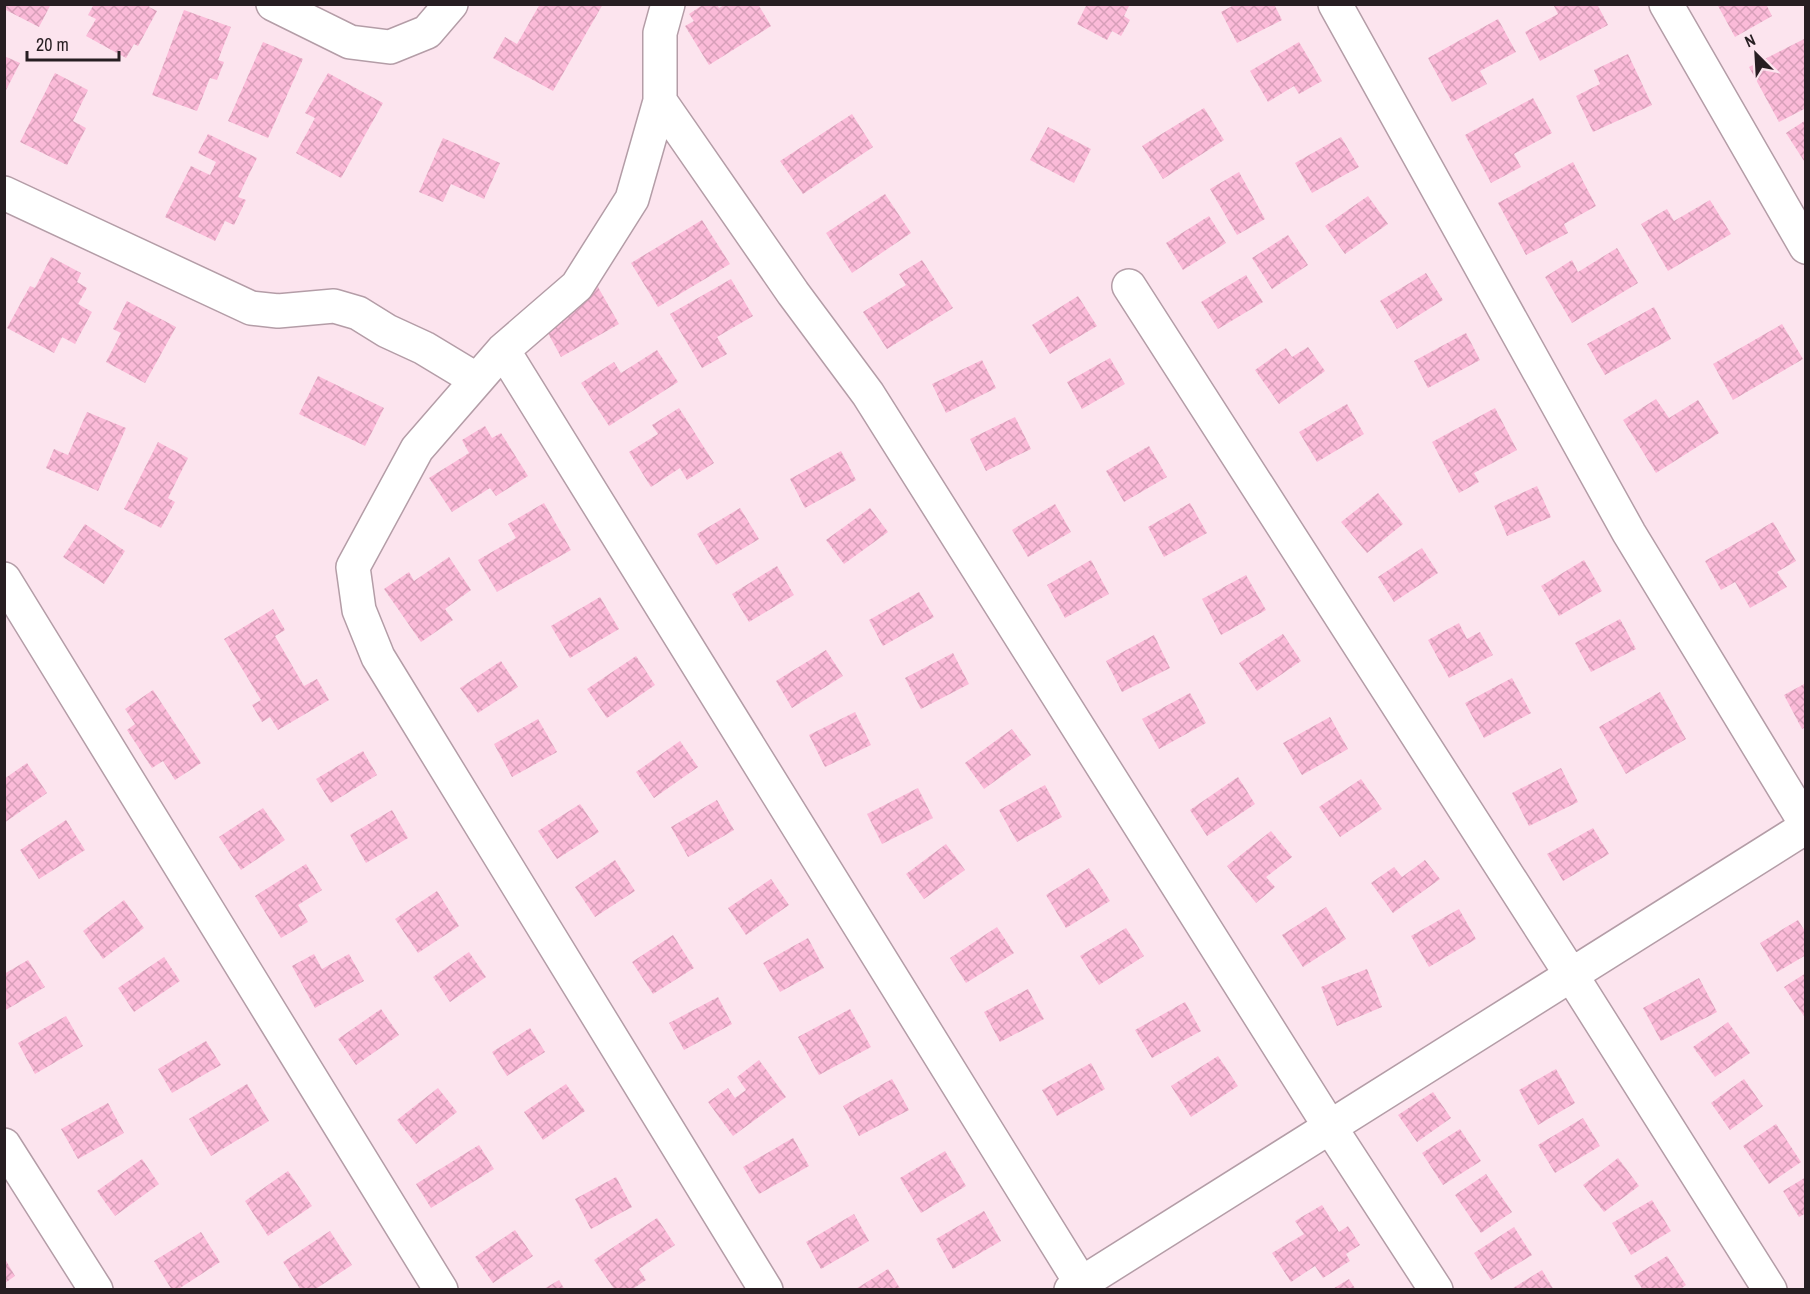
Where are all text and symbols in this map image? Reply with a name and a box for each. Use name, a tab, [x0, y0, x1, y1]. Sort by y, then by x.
scale bar	[27, 24, 118, 62]
north arrow	[1726, 24, 1786, 84]
text: N	[1741, 28, 1759, 52]
text: 20 m	[36, 32, 69, 57]

